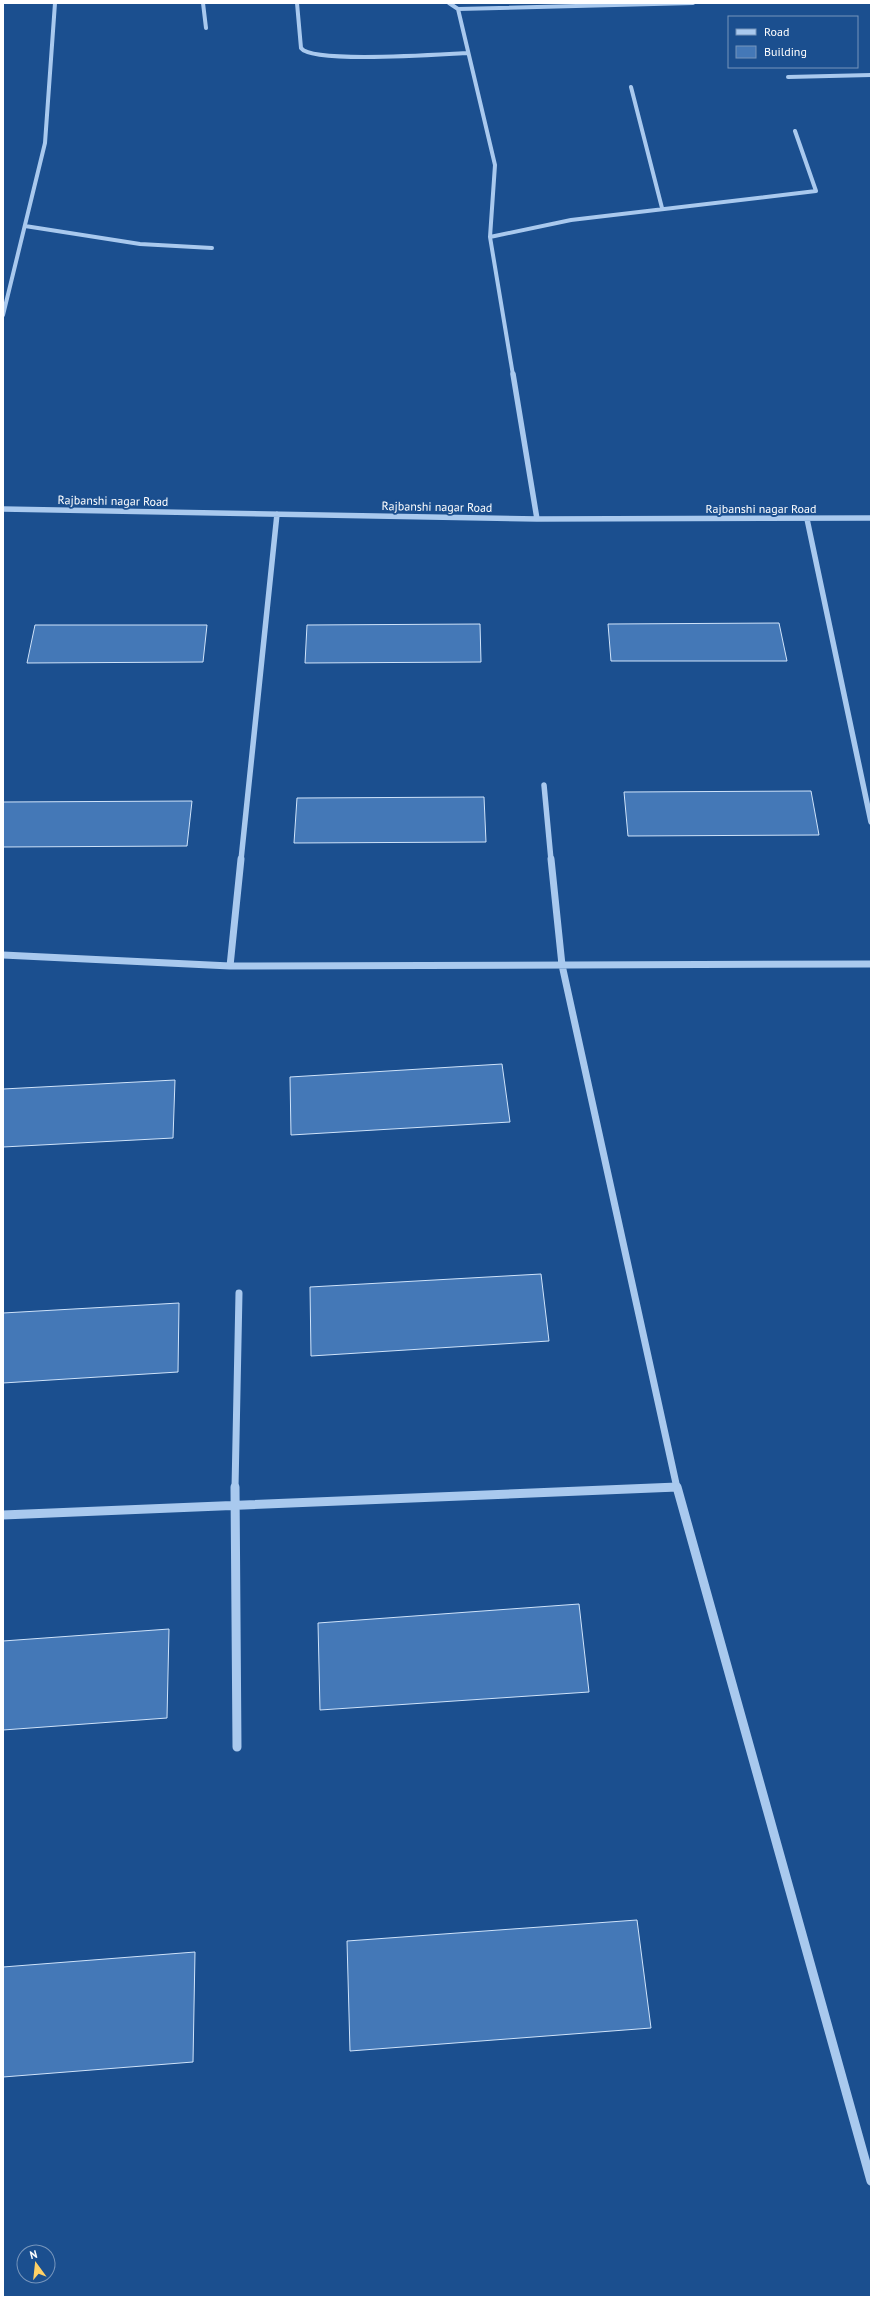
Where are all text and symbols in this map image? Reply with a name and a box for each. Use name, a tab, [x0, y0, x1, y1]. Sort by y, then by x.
legend	[728, 16, 858, 68]
text: Road	[764, 24, 789, 39]
text: Building	[764, 44, 807, 59]
street label: Rajbanshi nagar Road	[57, 492, 169, 509]
street label: Rajbanshi nagar Road	[381, 498, 493, 515]
street label: Rajbanshi nagar Road	[706, 501, 816, 516]
north arrow	[16, 2244, 56, 2284]
text: N	[28, 2247, 39, 2262]

